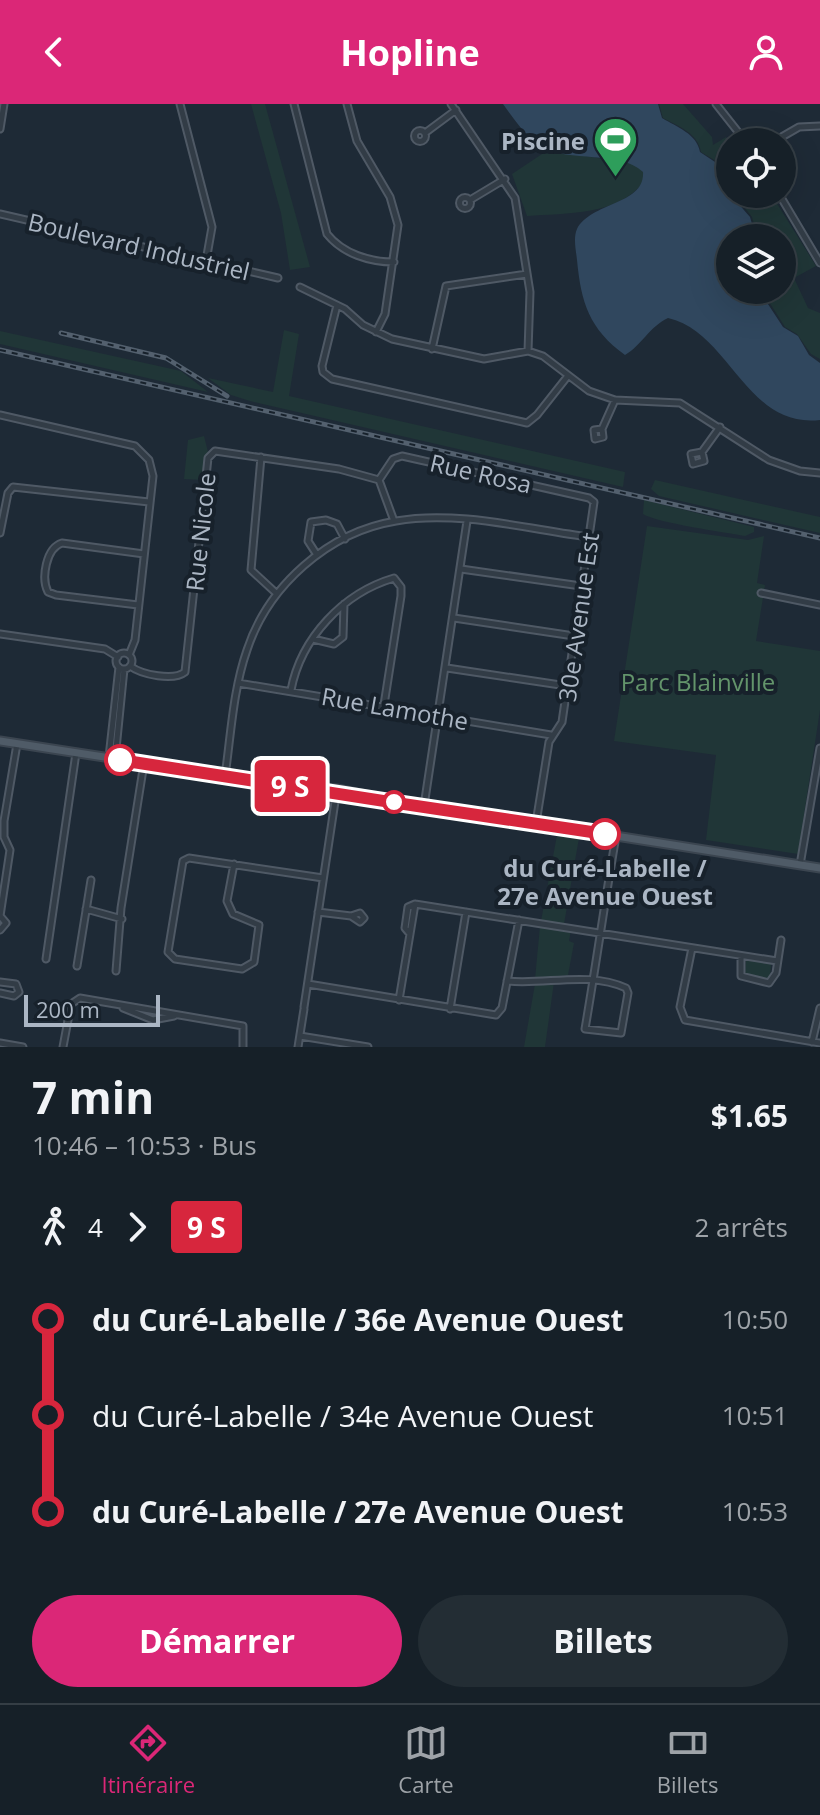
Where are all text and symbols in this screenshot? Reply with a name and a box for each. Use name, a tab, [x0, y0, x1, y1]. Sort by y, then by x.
text: Hopline	[340, 28, 480, 77]
icon: back	[32, 30, 76, 74]
icon: person	[744, 30, 788, 74]
sports icon: Piscine	[592, 116, 640, 179]
place label: Piscine	[501, 124, 585, 157]
map controls	[716, 128, 796, 304]
button: locate	[716, 128, 796, 208]
street label: Boulevard Industriel	[25, 204, 253, 288]
button: layers	[716, 224, 796, 304]
street label: Rue Rosa	[427, 445, 535, 501]
street label: Rue Nicole	[177, 471, 223, 593]
street label: 30e Avenue Est	[550, 530, 606, 704]
park label: Parc Blainville	[621, 665, 775, 698]
street label: Rue Lamothe	[319, 679, 471, 737]
unlabelled marker	[105, 745, 135, 775]
line badge: 9 S	[244, 760, 336, 812]
text: 9 S	[271, 767, 309, 805]
unlabelled marker	[383, 791, 405, 813]
marker: du Curé-Labelle / 27e Avenue Ouest	[590, 819, 620, 849]
place label: du Curé-Labelle / 27e Avenue Ouest	[497, 851, 713, 912]
scale bar	[24, 991, 160, 1027]
text: 200 m	[36, 994, 100, 1024]
text: 7 min	[32, 1067, 154, 1127]
text: $1.65	[711, 1095, 788, 1136]
text: 10:46 – 10:53 · Bus	[32, 1127, 257, 1163]
icon: walk	[32, 1205, 76, 1249]
icon: forward	[115, 1205, 159, 1249]
text: 9 S	[187, 1208, 226, 1246]
text: 4	[88, 1209, 103, 1245]
text: 2 arrêts	[694, 1209, 788, 1245]
text: du Curé-Labelle / 36e Avenue Ouest	[92, 1299, 624, 1340]
text: 10:50	[722, 1301, 788, 1337]
text: du Curé-Labelle / 34e Avenue Ouest	[92, 1395, 593, 1436]
text: 10:51	[722, 1397, 788, 1433]
text: du Curé-Labelle / 27e Avenue Ouest	[92, 1491, 624, 1532]
text: 10:53	[722, 1493, 788, 1529]
button: Démarrer	[32, 1595, 402, 1687]
button: Billets	[418, 1595, 788, 1687]
tab: Itinéraire	[102, 1721, 195, 1799]
tab: Carte	[398, 1721, 454, 1799]
tab: Billets	[657, 1721, 718, 1799]

